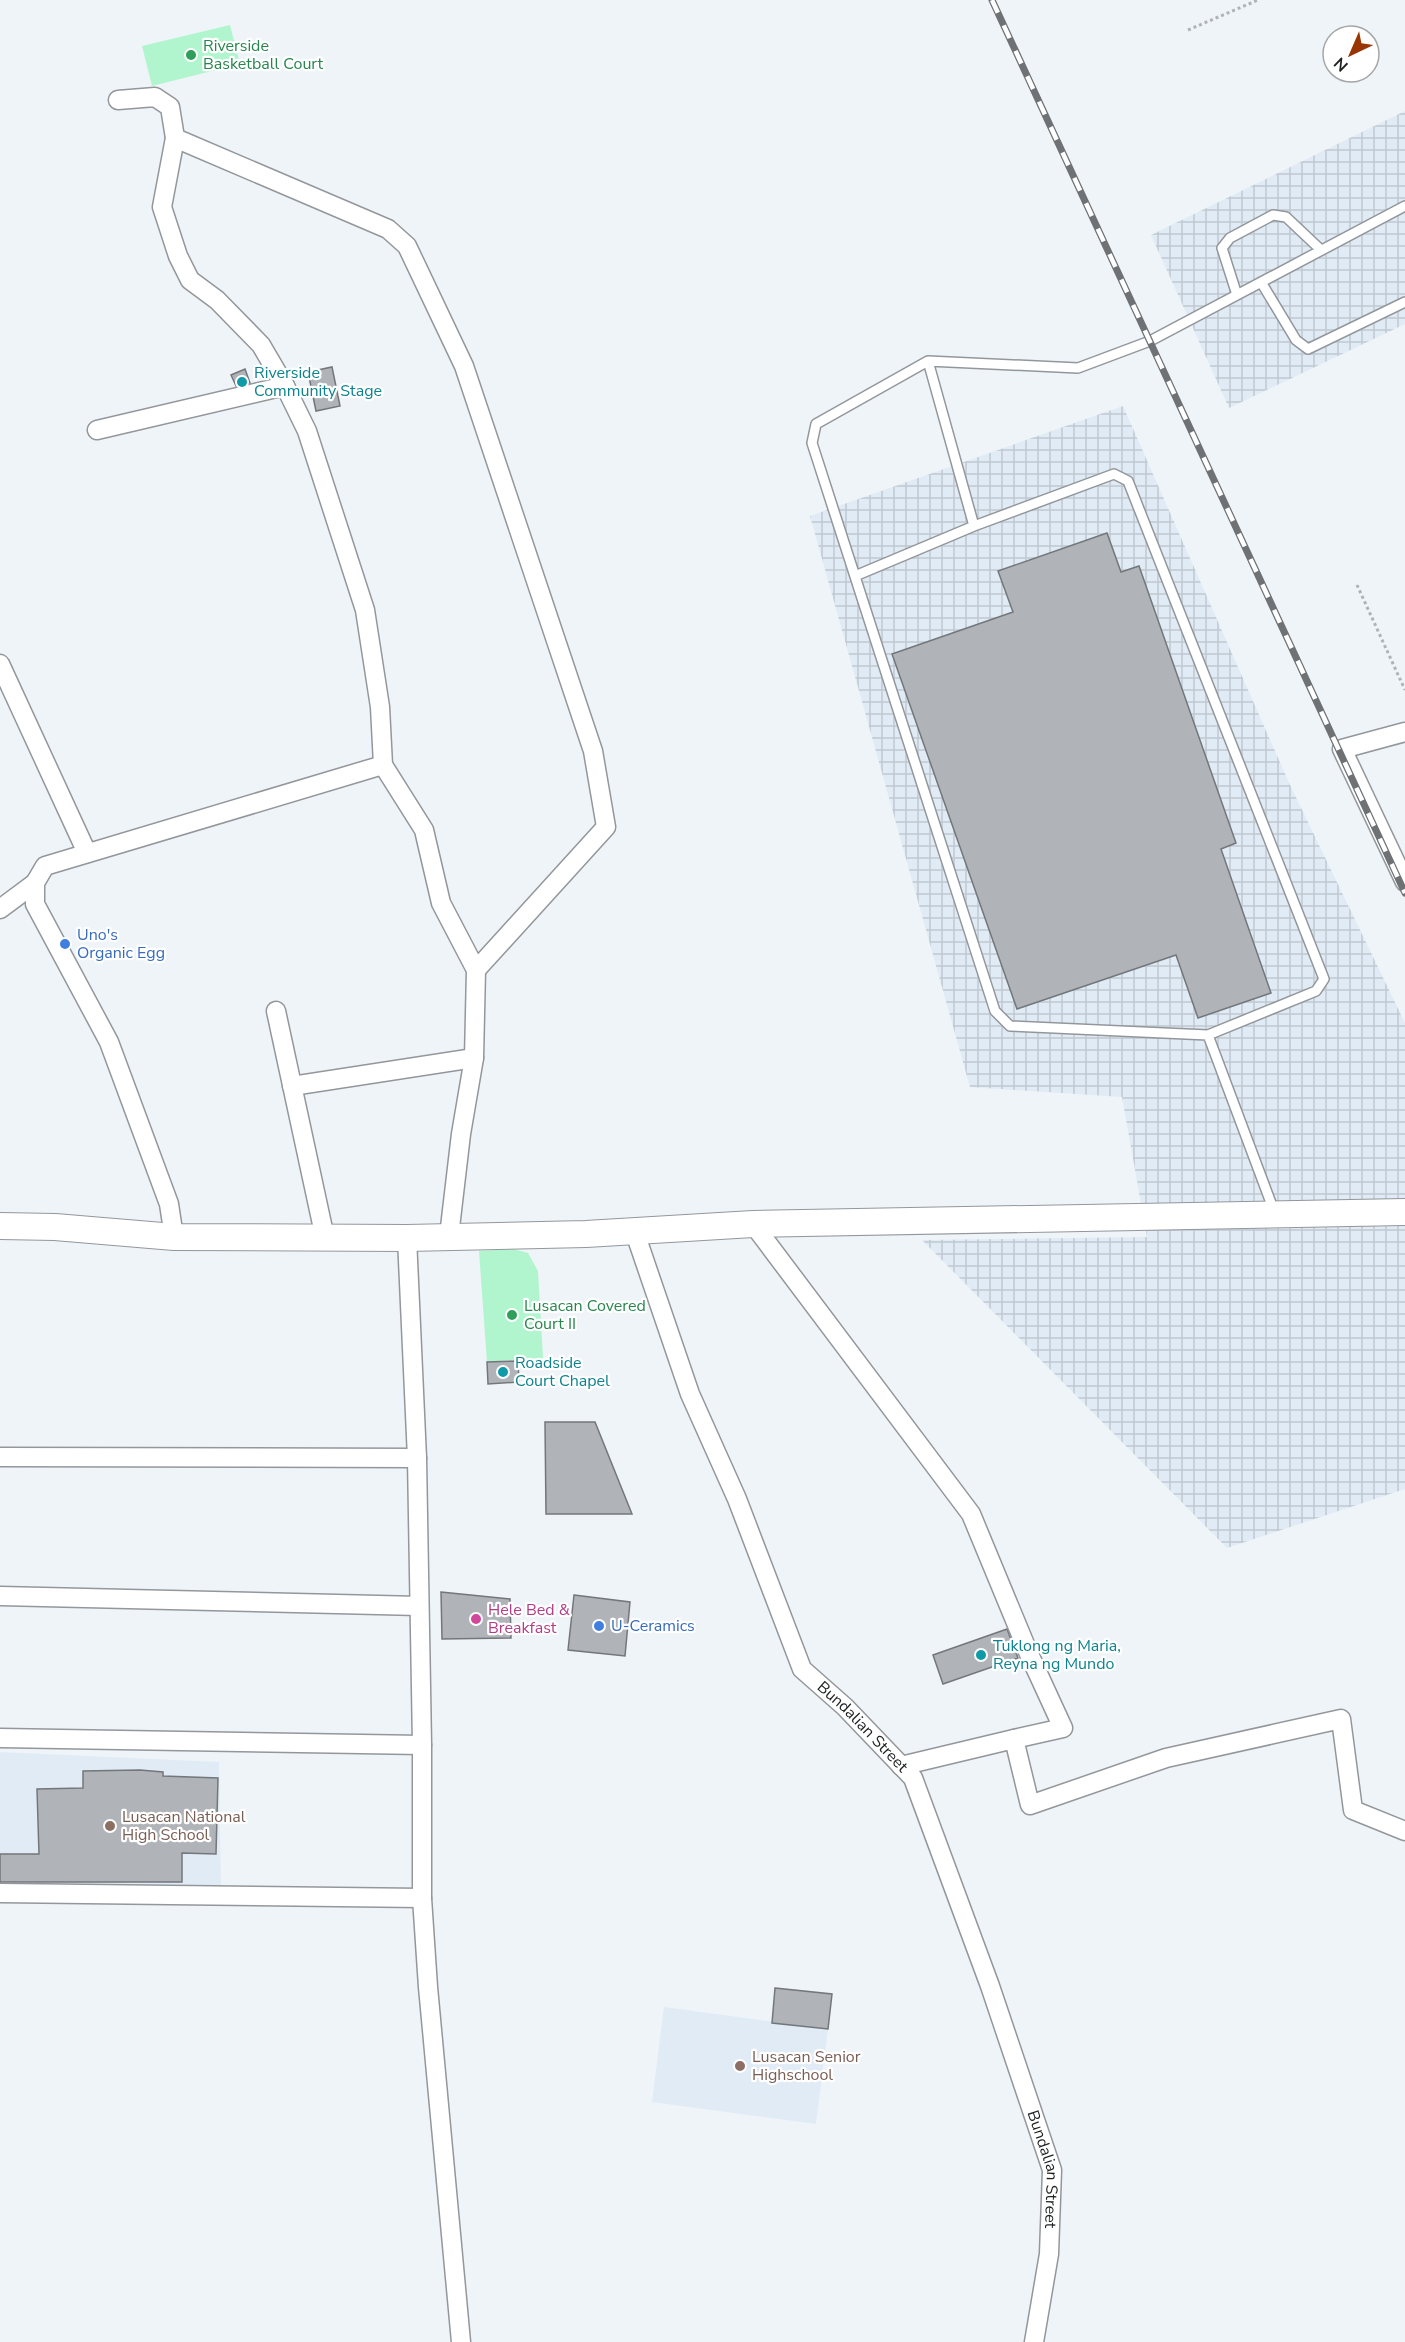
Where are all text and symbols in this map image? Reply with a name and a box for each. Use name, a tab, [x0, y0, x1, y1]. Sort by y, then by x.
north arrow	[1321, 24, 1381, 84]
place label: Riverside Basketball Court	[203, 35, 324, 75]
marker: Riverside Basketball Court	[184, 48, 198, 62]
text: N	[1329, 52, 1353, 76]
place label: Riverside Community Stage	[254, 362, 382, 402]
marker: Riverside Community Stage	[235, 375, 249, 389]
place label: Uno's Organic Egg	[77, 924, 165, 964]
marker: Uno's Organic Egg	[58, 937, 72, 951]
place label: Lusacan Covered Court II	[524, 1295, 646, 1335]
marker: Lusacan Covered Court II	[505, 1308, 519, 1322]
place label: Roadside Court Chapel	[515, 1352, 610, 1392]
marker: Roadside Court Chapel	[496, 1365, 510, 1379]
place label: Hele Bed & Breakfast	[488, 1599, 570, 1639]
marker: Hele Bed & Breakfast	[469, 1612, 483, 1626]
place label: U-Ceramics	[611, 1615, 695, 1637]
marker: U-Ceramics	[592, 1619, 606, 1633]
place label: Tuklong ng Maria, Reyna ng Mundo	[993, 1635, 1121, 1675]
marker: Tuklong ng Maria, Reyna ng Mundo	[974, 1648, 988, 1662]
street label: Bundalian Street	[812, 1676, 913, 1777]
place label: Lusacan National High School	[122, 1806, 246, 1846]
marker: Lusacan National High School	[103, 1819, 117, 1833]
place label: Lusacan Senior Highschool	[752, 2046, 861, 2086]
marker: Lusacan Senior Highschool	[733, 2059, 747, 2073]
street label: Bundalian Street	[1022, 2107, 1063, 2229]

